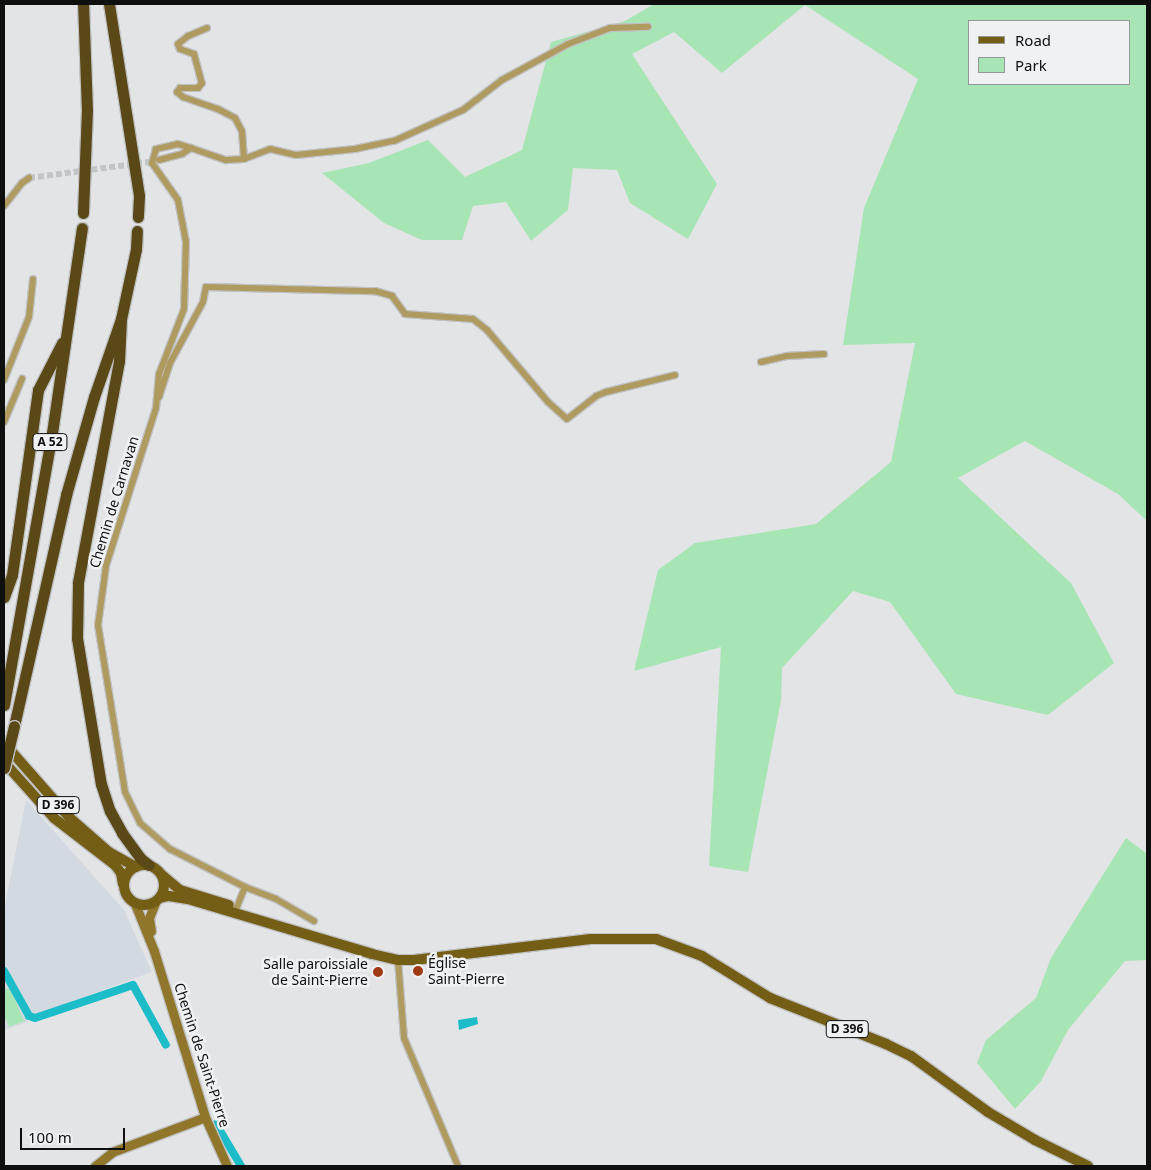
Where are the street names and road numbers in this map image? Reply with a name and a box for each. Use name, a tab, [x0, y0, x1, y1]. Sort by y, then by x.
road number: A 52	[31, 432, 69, 452]
street label: Chemin de Carnavan	[86, 434, 142, 570]
road number: D 396	[37, 796, 79, 814]
street label: Chemin de Saint-Pierre	[171, 981, 233, 1129]
road number: D 396	[826, 1020, 868, 1038]

